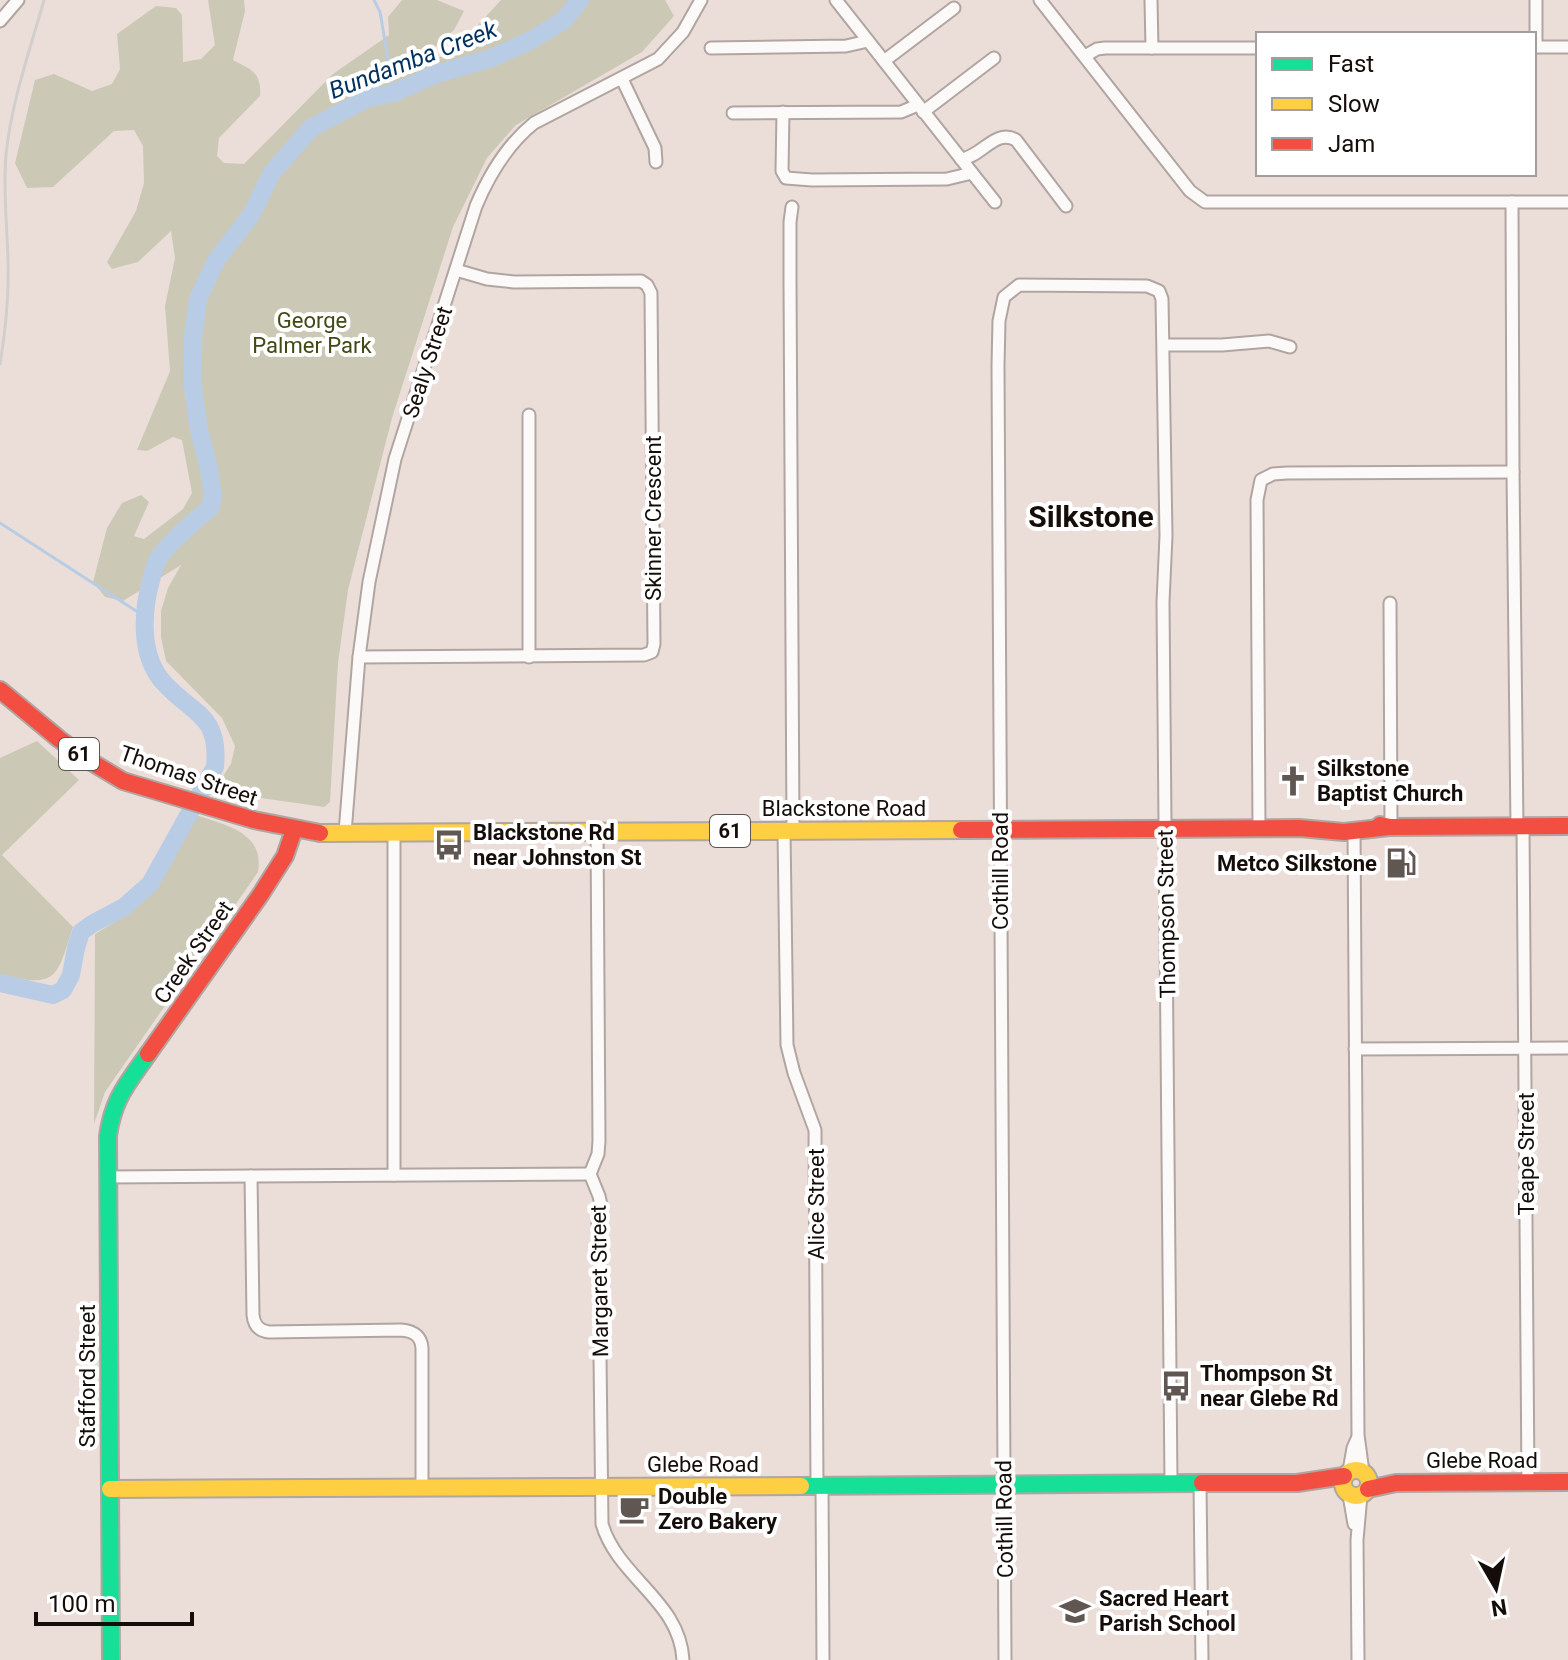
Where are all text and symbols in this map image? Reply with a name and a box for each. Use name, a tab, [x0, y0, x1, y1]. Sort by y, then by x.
water label: Bundamba Creek	[325, 15, 502, 105]
legend	[1256, 32, 1536, 176]
text: Fast	[1328, 50, 1374, 78]
text: Slow	[1328, 90, 1380, 118]
text: Jam	[1328, 130, 1375, 158]
street label: Sealy Street	[398, 303, 457, 421]
park label: George Palmer Park	[252, 308, 372, 358]
street label: Skinner Crescent	[641, 435, 666, 601]
district label: Silkstone	[1028, 499, 1154, 534]
road number: 61	[59, 738, 99, 770]
street label: Thomas Street	[117, 740, 261, 811]
place label: Silkstone Baptist Church	[1317, 756, 1463, 806]
church icon: Silkstone Baptist Church	[1276, 764, 1310, 798]
street label: Blackstone Road	[762, 796, 926, 821]
street label: Cothill Road	[988, 812, 1013, 930]
road number: 61	[710, 815, 750, 847]
place label: Blackstone Rd near Johnston St	[473, 820, 642, 870]
bus stop icon: Blackstone Rd near Johnston St	[432, 828, 466, 862]
street label: Thompson Street	[1153, 829, 1180, 999]
fuel station icon: Metco Silkstone	[1384, 846, 1418, 880]
place label: Metco Silkstone	[1217, 851, 1377, 876]
street label: Creek Street	[149, 896, 238, 1008]
street label: Teape Street	[1514, 1092, 1539, 1216]
street label: Alice Street	[804, 1148, 829, 1260]
street label: Margaret Street	[586, 1205, 613, 1357]
street label: Stafford Street	[75, 1304, 100, 1448]
place label: Thompson St near Glebe Rd	[1200, 1361, 1338, 1411]
bus stop icon: Thompson St near Glebe Rd	[1159, 1369, 1193, 1403]
street label: Glebe Road	[1426, 1448, 1538, 1473]
street label: Glebe Road	[647, 1452, 759, 1477]
street label: Cothill Road	[991, 1460, 1018, 1578]
place label: Double Zero Bakery	[658, 1484, 778, 1534]
cafe icon: Double Zero Bakery	[617, 1492, 651, 1526]
north arrow	[1456, 1548, 1536, 1628]
scale bar	[36, 1576, 192, 1626]
place label: Sacred Heart Parish School	[1099, 1586, 1236, 1636]
text: 100 m	[48, 1590, 115, 1618]
school or university icon: Sacred Heart Parish School	[1058, 1594, 1092, 1628]
text: N	[1489, 1594, 1509, 1621]

